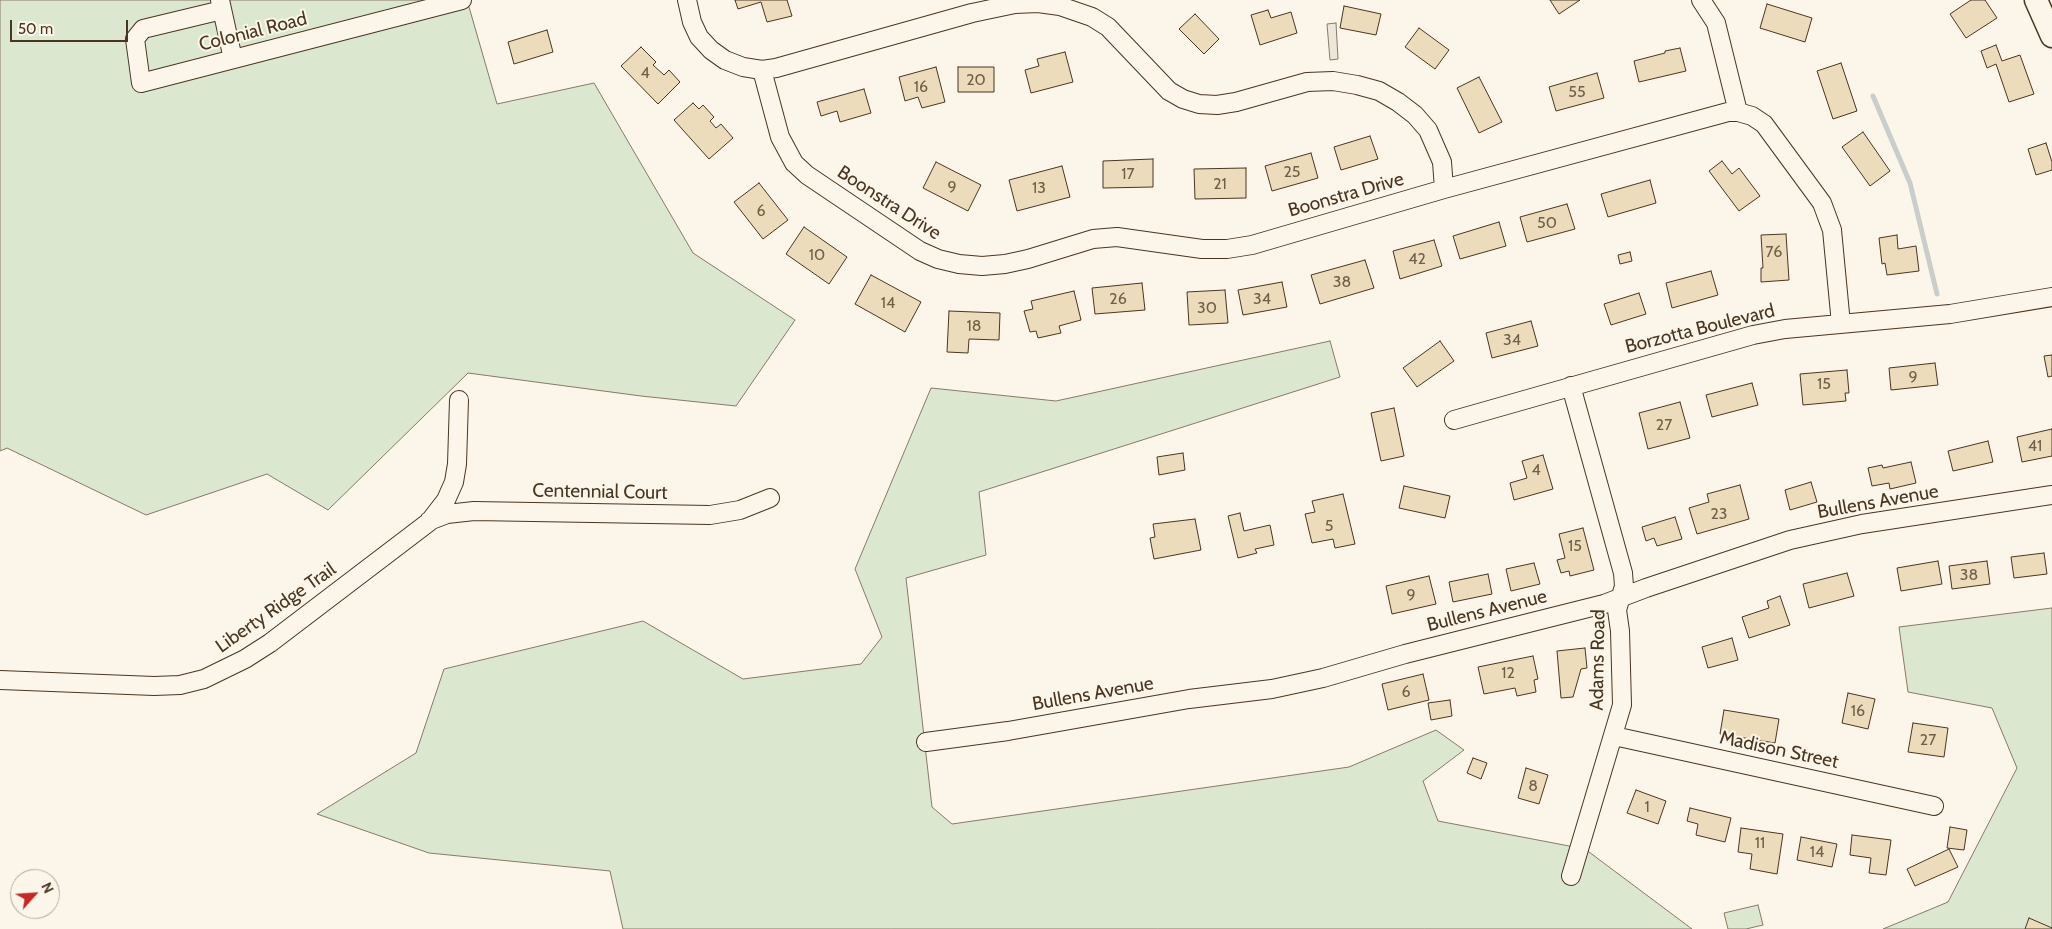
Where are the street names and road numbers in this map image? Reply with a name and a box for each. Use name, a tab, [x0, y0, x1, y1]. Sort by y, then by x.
street label: Colonial Road	[197, 8, 309, 56]
street label: Boonstra Drive	[833, 161, 945, 245]
street label: Boonstra Drive	[1286, 168, 1406, 222]
street label: Borzotta Boulevard	[1623, 299, 1777, 359]
street label: Centennial Court	[532, 479, 668, 505]
street label: Bullens Avenue	[1816, 480, 1940, 524]
street label: Liberty Ridge Trail	[212, 558, 340, 658]
street label: Bullens Avenue	[1425, 585, 1549, 637]
street label: Adams Road	[1586, 609, 1610, 711]
street label: Bullens Avenue	[1031, 672, 1155, 716]
street label: Madison Street	[1717, 726, 1841, 774]

